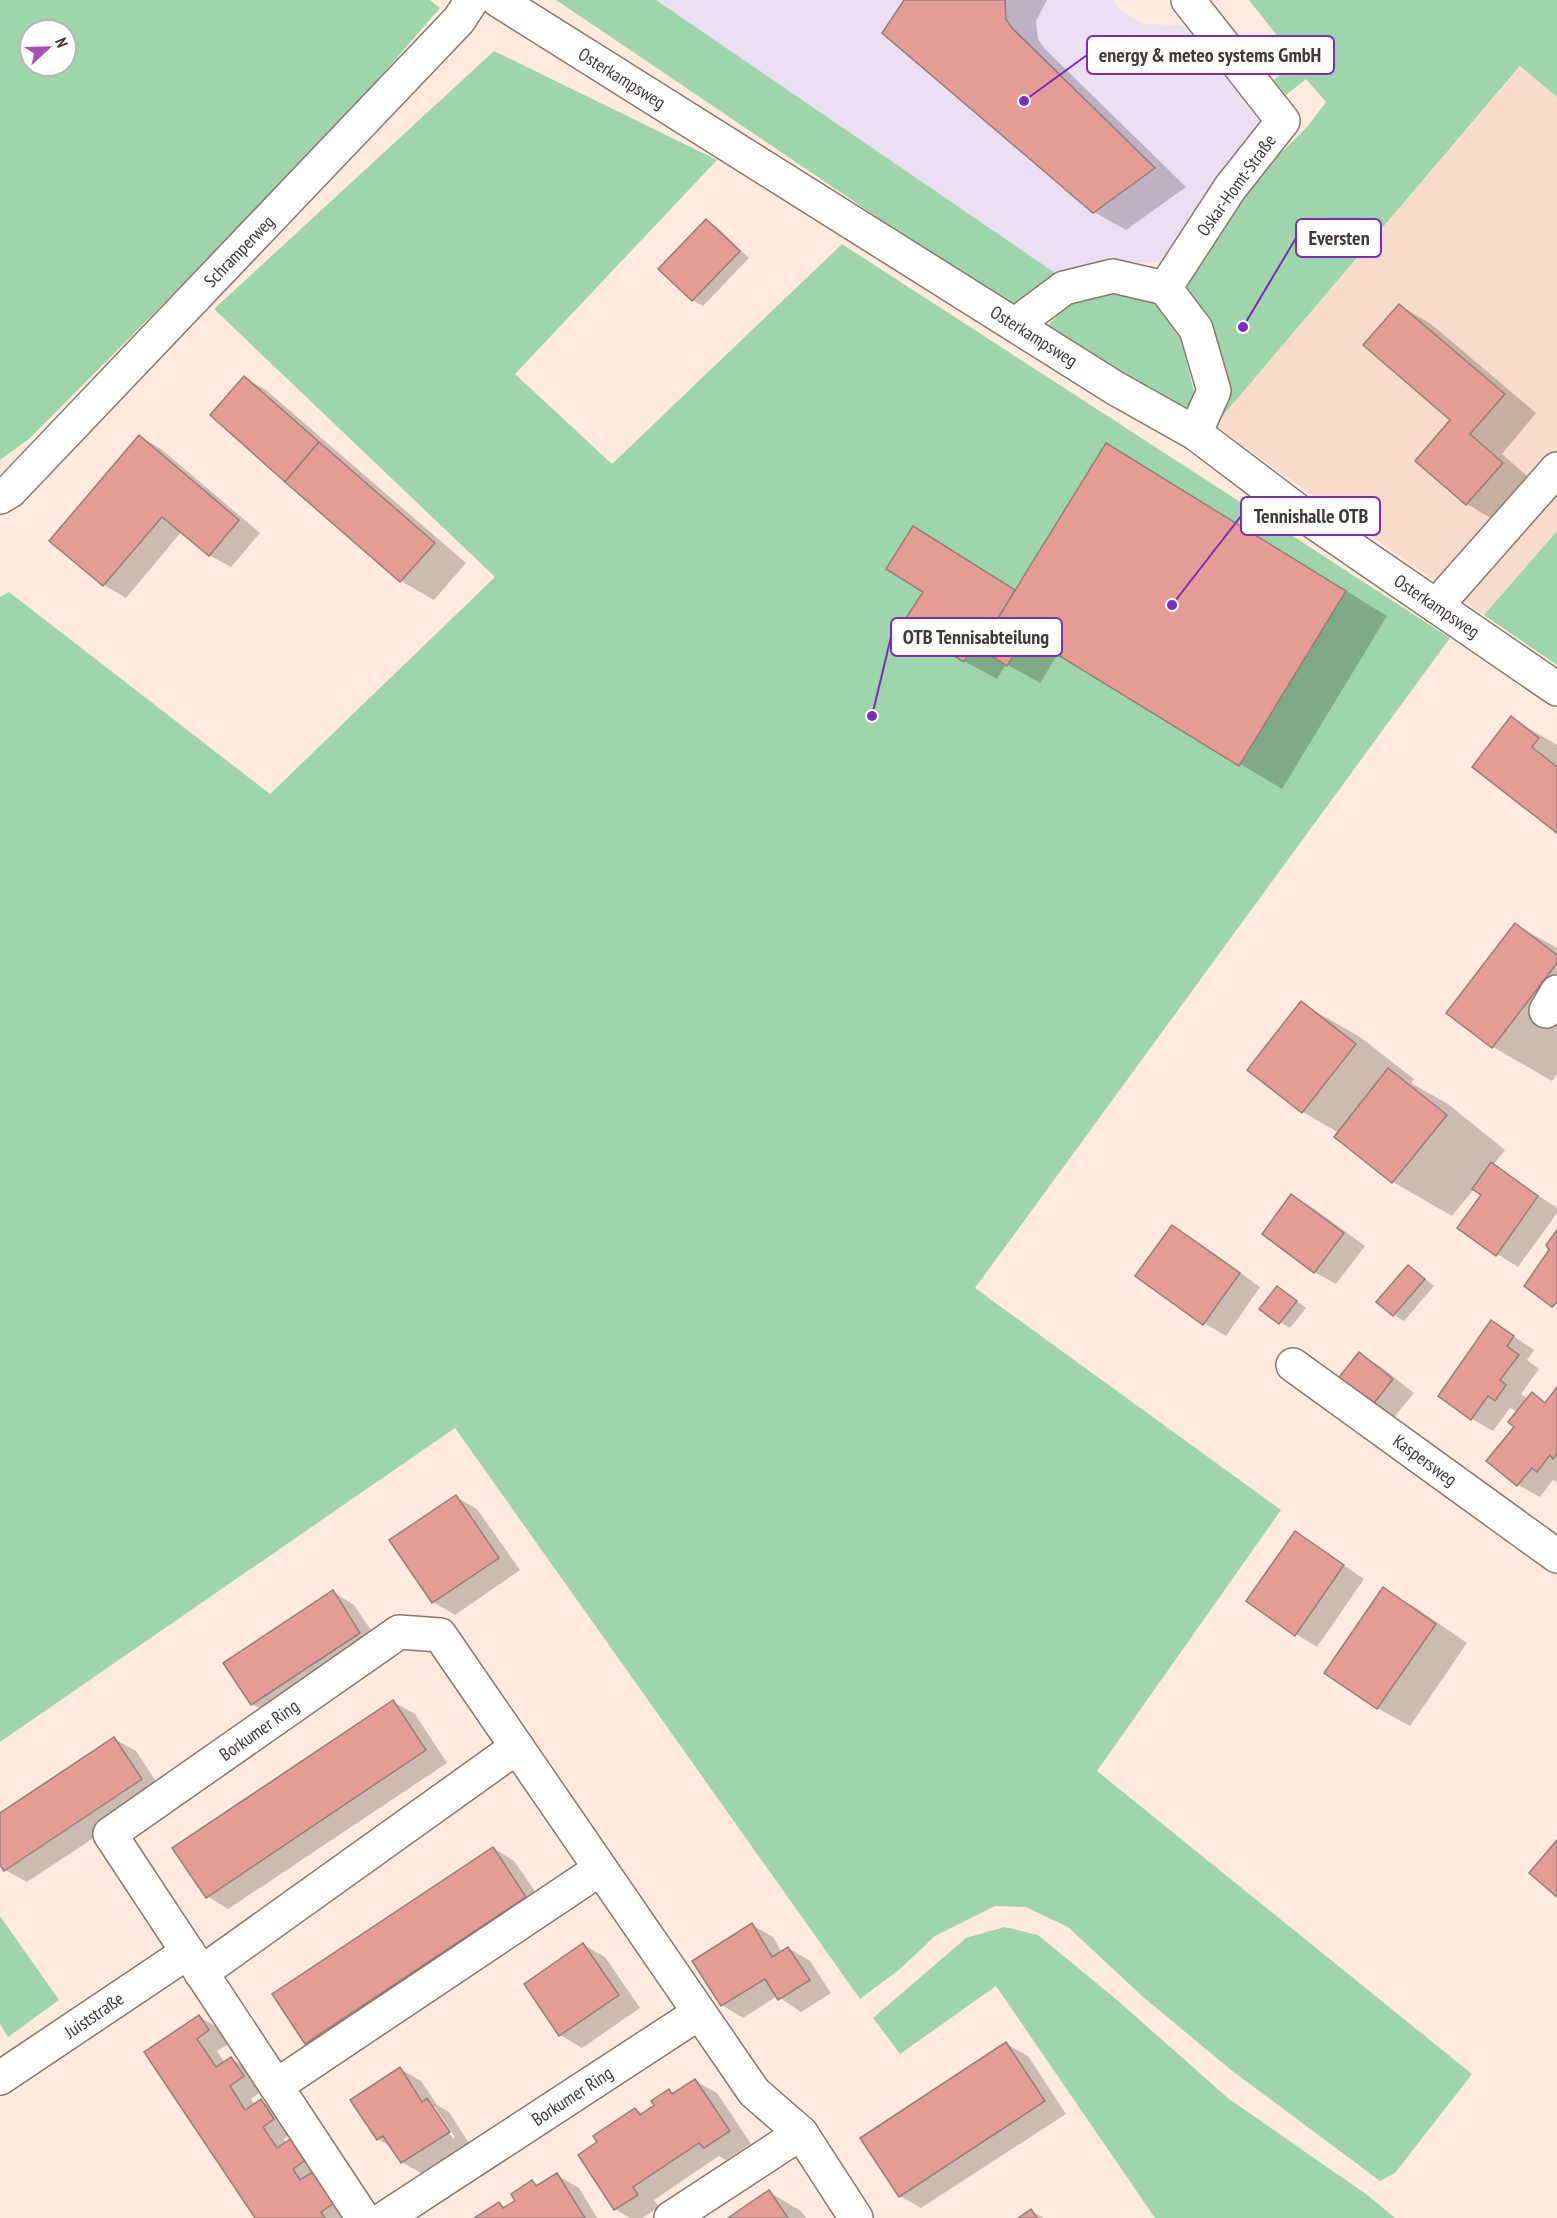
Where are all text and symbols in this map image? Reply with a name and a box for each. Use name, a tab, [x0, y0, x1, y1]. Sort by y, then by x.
north arrow	[18, 18, 78, 78]
text: N	[51, 35, 73, 50]
callout: energy & meteo systems GmbH	[1087, 36, 1334, 74]
street label: Osterkampsweg	[574, 42, 670, 114]
text: energy & meteo systems GmbH	[1099, 42, 1321, 68]
street label: Oskar-Homt-Straße	[1191, 130, 1281, 240]
street label: Schramperweg	[199, 210, 279, 292]
callout: Eversten	[1296, 219, 1381, 257]
text: Eversten	[1308, 225, 1370, 251]
street label: Osterkampsweg	[986, 300, 1082, 372]
callout: Tennishalle OTB	[1241, 497, 1380, 535]
text: Tennishalle OTB	[1254, 503, 1368, 529]
street label: Osterkampsweg	[1390, 569, 1484, 643]
callout: OTB Tennisabteilung	[891, 618, 1062, 656]
text: OTB Tennisabteilung	[903, 624, 1049, 650]
street label: Kaspersweg	[1388, 1429, 1462, 1491]
street label: Borkumer Ring	[215, 1694, 303, 1766]
street label: Juiststraße	[59, 1987, 128, 2044]
street label: Borkumer Ring	[527, 2061, 617, 2131]

